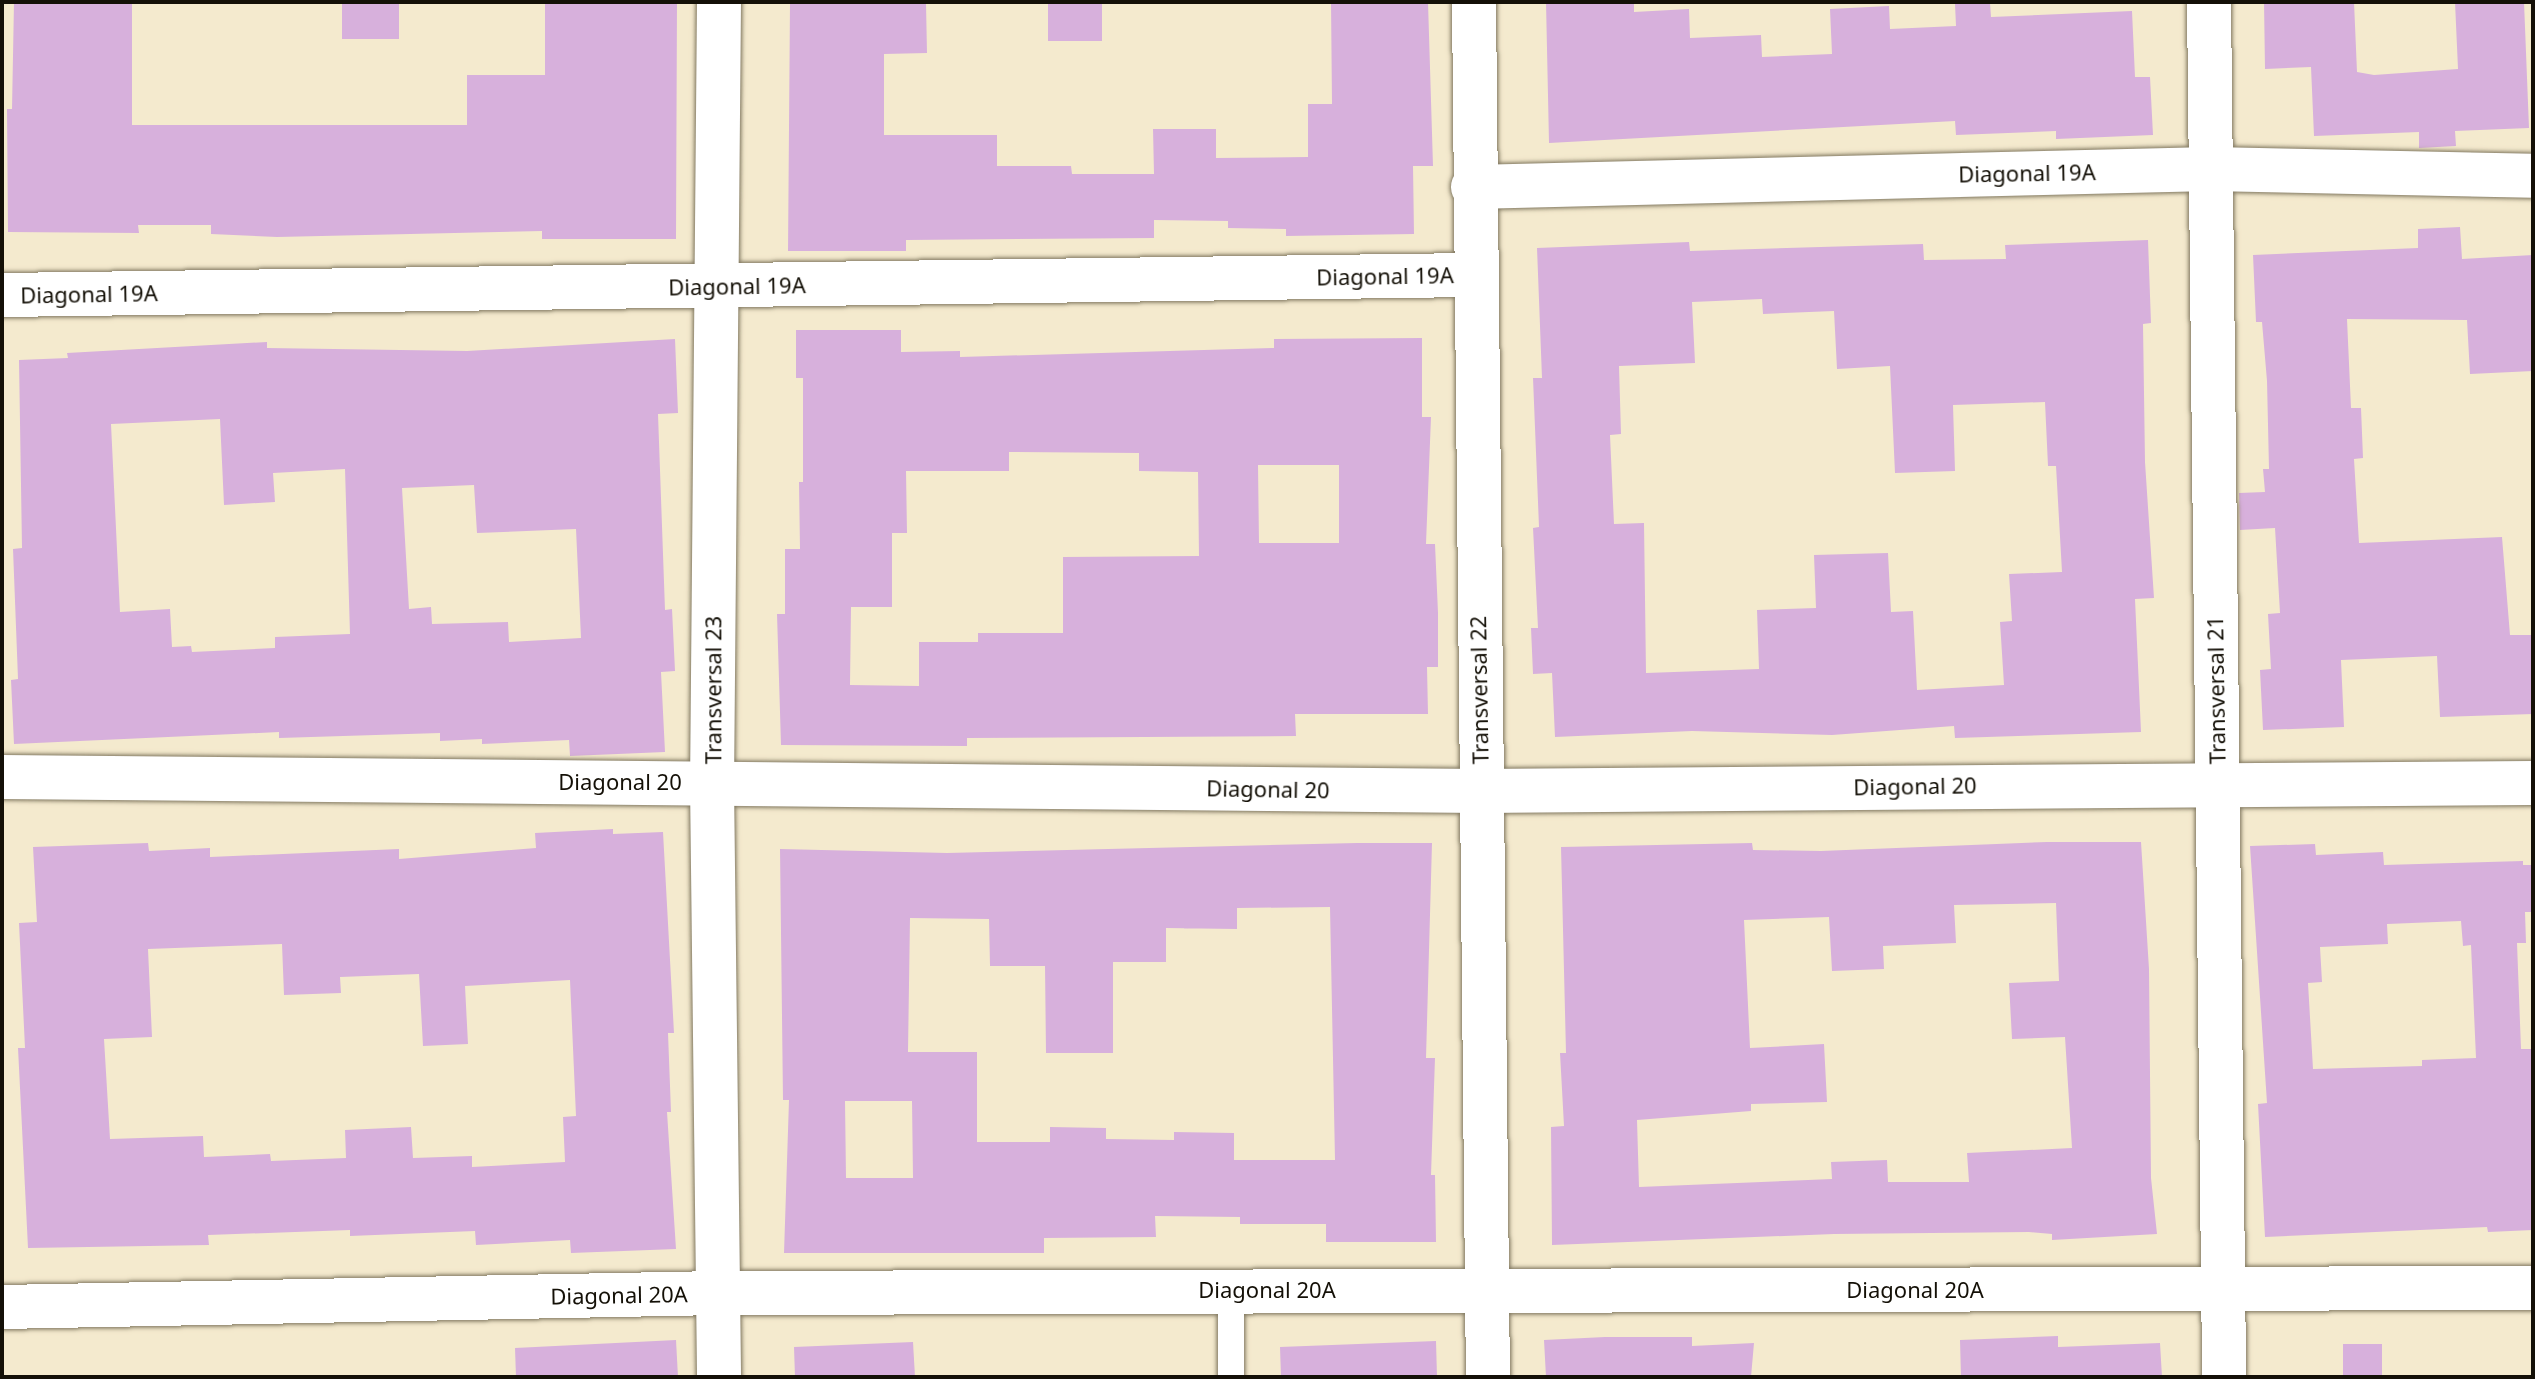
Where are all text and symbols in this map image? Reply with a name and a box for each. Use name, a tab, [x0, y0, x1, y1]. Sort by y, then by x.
street label: Diagonal 19A	[1958, 159, 2096, 187]
street label: Diagonal 19A	[1316, 262, 1454, 290]
street label: Diagonal 19A	[668, 272, 806, 300]
street label: Diagonal 19A	[20, 280, 158, 308]
street label: Transversal 23	[700, 616, 726, 764]
street label: Transversal 22	[1465, 616, 1493, 764]
street label: Transversal 21	[2202, 616, 2230, 764]
street label: Diagonal 20	[558, 769, 682, 795]
street label: Diagonal 20	[1853, 772, 1977, 800]
street label: Diagonal 20	[1206, 775, 1330, 803]
street label: Diagonal 20A	[1198, 1277, 1336, 1303]
street label: Diagonal 20A	[1846, 1277, 1984, 1303]
street label: Diagonal 20A	[550, 1281, 688, 1309]

